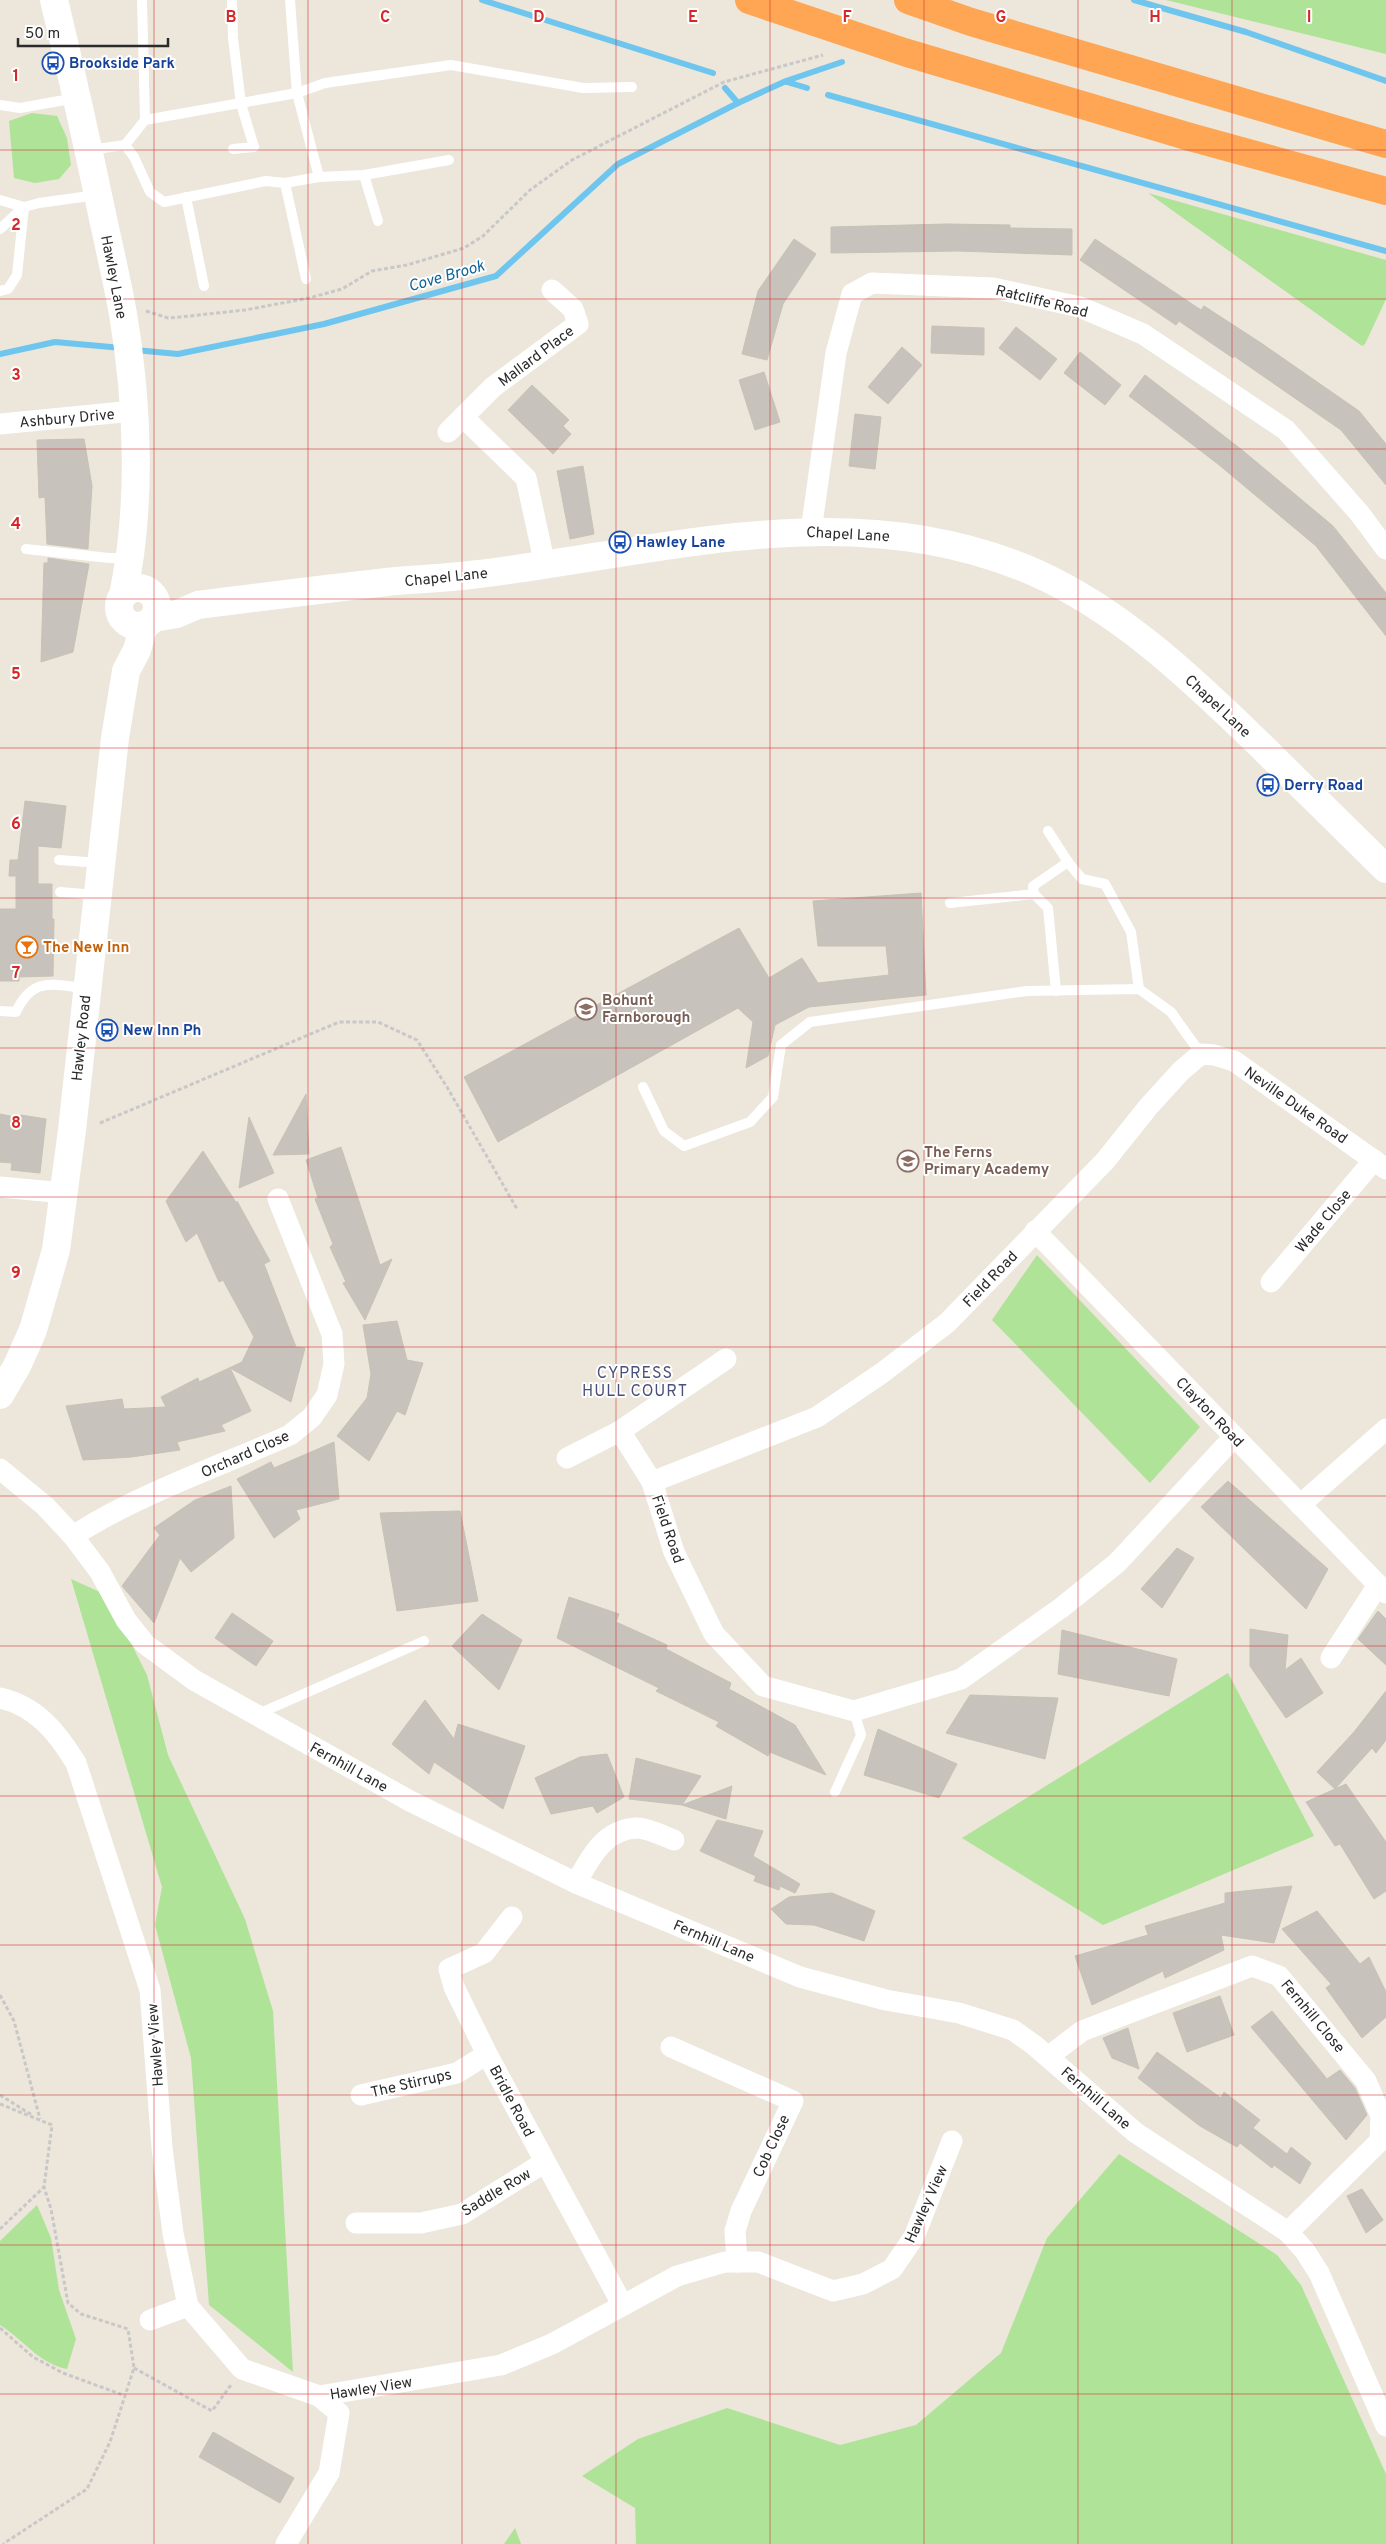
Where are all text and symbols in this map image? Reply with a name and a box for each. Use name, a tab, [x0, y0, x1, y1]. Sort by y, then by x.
text: B	[225, 8, 237, 28]
text: C	[380, 8, 390, 28]
text: D	[533, 8, 545, 28]
text: E	[688, 8, 698, 28]
text: F	[842, 8, 852, 28]
text: G	[996, 8, 1006, 28]
text: H	[1149, 8, 1161, 28]
text: I	[1307, 8, 1311, 28]
scale bar	[18, 15, 168, 47]
text: 50 m	[25, 25, 60, 44]
bus stop icon: Brookside Park	[41, 51, 65, 75]
place label: Brookside Park	[69, 55, 175, 74]
text: 1	[13, 67, 19, 87]
text: 2	[11, 216, 21, 236]
street label: Hawley Lane	[95, 234, 130, 321]
water label: Cove Brook	[406, 256, 488, 297]
street label: Ratcliffe Road	[993, 282, 1090, 323]
street label: Mallard Place	[495, 323, 579, 392]
text: 3	[11, 366, 21, 386]
street label: Ashbury Drive	[19, 406, 116, 433]
text: 4	[11, 515, 21, 535]
street label: Chapel Lane	[806, 524, 890, 547]
bus stop icon: Hawley Lane	[608, 530, 632, 554]
place label: Hawley Lane	[636, 534, 725, 553]
street label: Chapel Lane	[404, 565, 489, 592]
text: 5	[11, 665, 21, 685]
street label: Chapel Lane	[1180, 672, 1254, 743]
bus stop icon: Derry Road	[1256, 773, 1280, 797]
place label: Derry Road	[1284, 777, 1363, 796]
text: 6	[11, 815, 21, 835]
bar icon: The New Inn	[15, 935, 39, 959]
place label: The New Inn	[43, 939, 129, 958]
text: 7	[12, 964, 20, 984]
place label: Bohunt Farnborough	[602, 992, 690, 1028]
street label: Hawley Road	[69, 994, 96, 1082]
school or university icon: Bohunt Farnborough	[574, 997, 598, 1021]
bus stop icon: New Inn Ph	[95, 1018, 119, 1042]
place label: New Inn Ph	[123, 1022, 202, 1041]
street label: Neville Duke Road	[1240, 1063, 1351, 1149]
text: 8	[11, 1114, 21, 1134]
place label: The Ferns Primary Academy	[924, 1144, 1050, 1180]
school or university icon: The Ferns Primary Academy	[896, 1149, 920, 1173]
street label: Wade Close	[1292, 1186, 1356, 1258]
street label: Field Road	[960, 1248, 1023, 1312]
text: 9	[11, 1264, 21, 1284]
district label: CYPRESS HULL COURT	[582, 1364, 688, 1402]
street label: Clayton Road	[1171, 1374, 1247, 1452]
street label: Orchard Close	[198, 1427, 293, 1483]
street label: Field Road	[646, 1493, 687, 1566]
street label: Fernhill Lane	[306, 1739, 391, 1798]
street label: Fernhill Lane	[670, 1917, 757, 1968]
street label: Fernhill Close	[1276, 1976, 1348, 2058]
street label: Hawley View	[144, 2002, 169, 2087]
street label: Bridle Road	[484, 2063, 537, 2141]
street label: Fernhill Lane	[1056, 2064, 1134, 2135]
street label: The Stirrups	[369, 2066, 454, 2103]
street label: Cob Close	[750, 2112, 795, 2181]
street label: Hawley View	[902, 2162, 953, 2247]
street label: Saddle Row	[458, 2165, 535, 2222]
street label: Hawley View	[329, 2374, 414, 2405]

